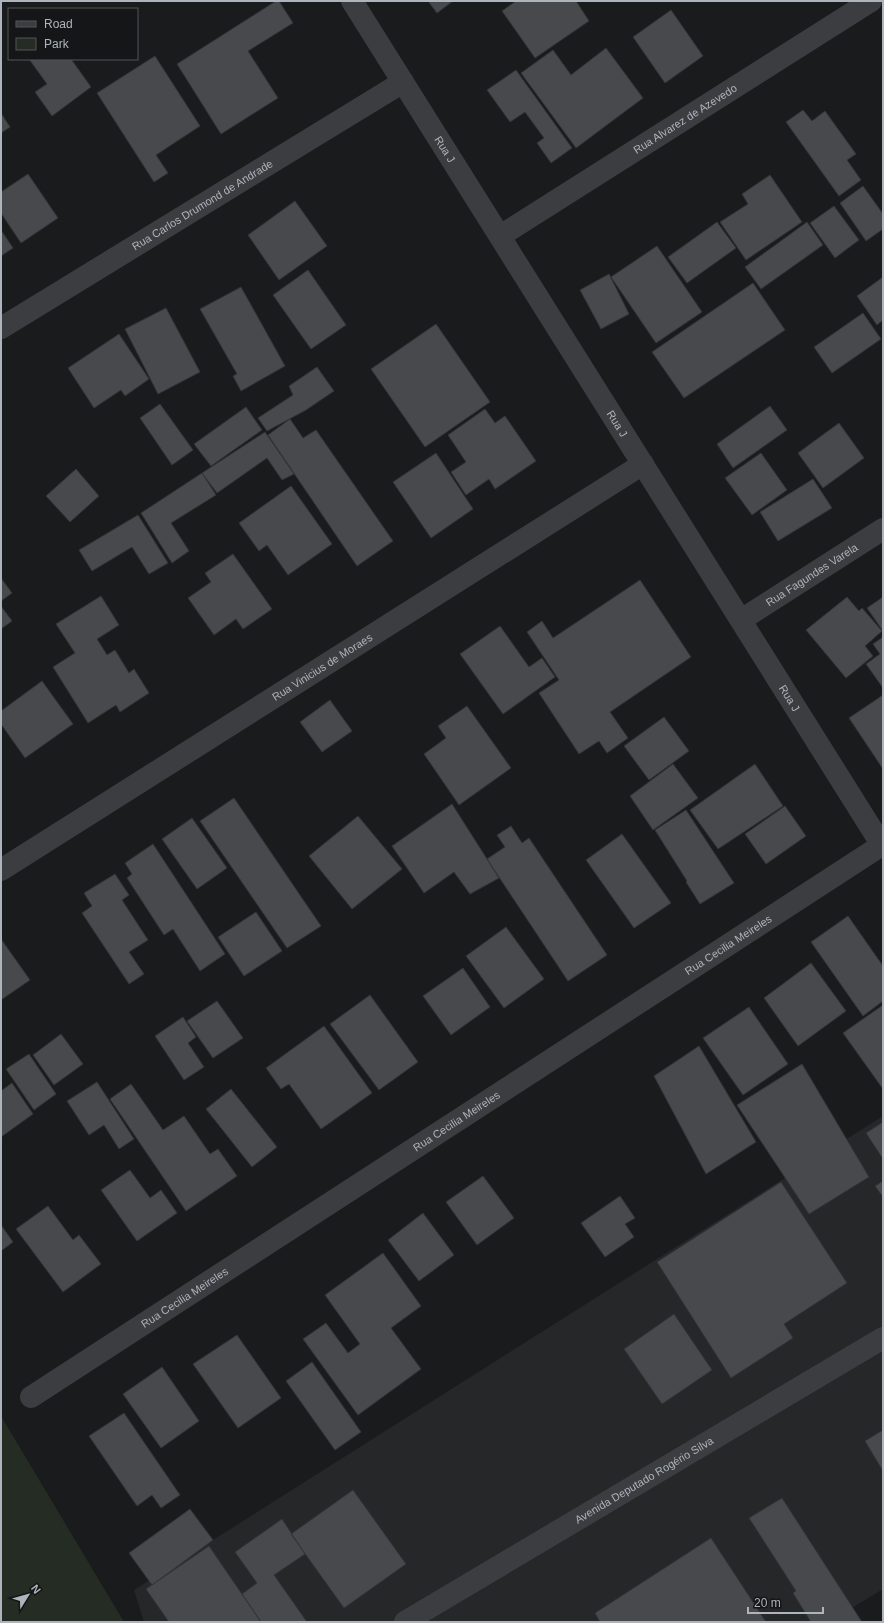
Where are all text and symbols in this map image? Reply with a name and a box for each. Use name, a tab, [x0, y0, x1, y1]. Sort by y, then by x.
legend	[8, 8, 138, 60]
text: Road	[44, 17, 73, 31]
text: Park	[44, 37, 70, 51]
street label: Rua Alvarez de Azevedo	[631, 82, 739, 156]
street label: Rua J	[432, 134, 458, 165]
street label: Rua Carlos Drumond de Andrade	[130, 157, 275, 252]
street label: Rua J	[605, 408, 630, 439]
street label: Rua Fagundes Varela	[764, 540, 860, 608]
street label: Rua Vinicius de Moraes	[270, 631, 375, 703]
street label: Rua J	[777, 683, 802, 713]
street label: Rua Cecilia Meireles	[683, 912, 774, 977]
street label: Rua Cecilia Meireles	[411, 1088, 502, 1154]
street label: Rua Cecilia Meireles	[139, 1265, 231, 1330]
street label: Avenida Deputado Rogério Silva	[573, 1434, 716, 1526]
north arrow	[8, 1575, 48, 1615]
text: N	[29, 1582, 43, 1596]
scale bar	[748, 1589, 823, 1615]
text: 20 m	[754, 1596, 781, 1610]

